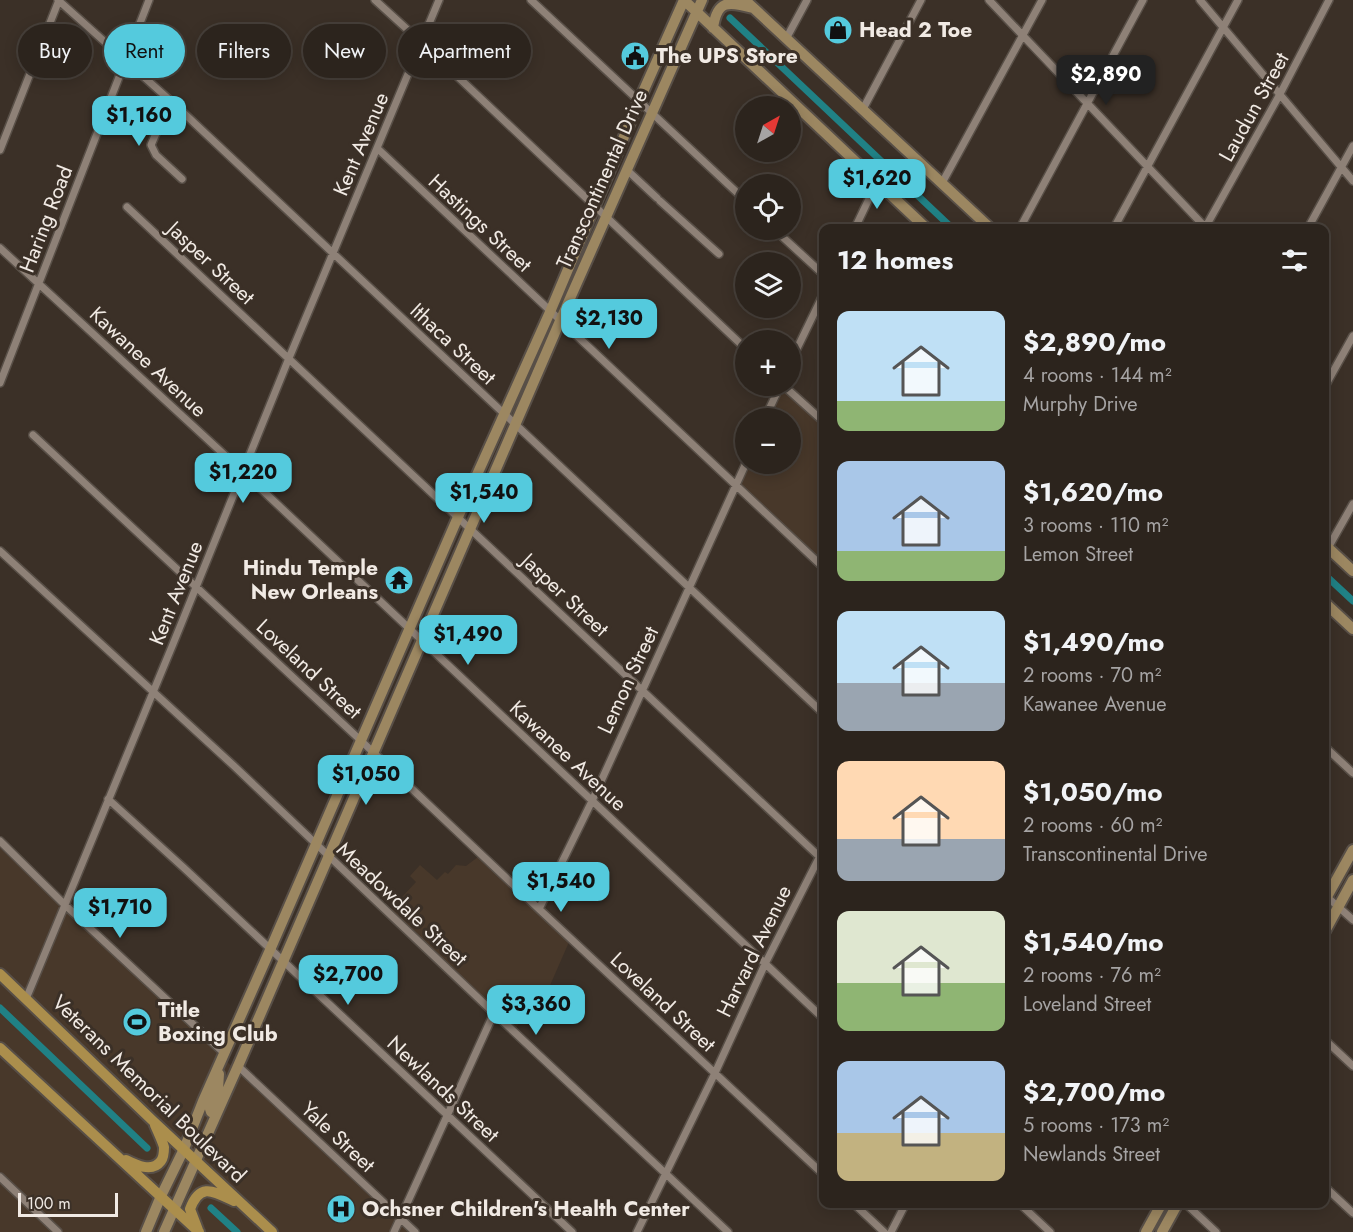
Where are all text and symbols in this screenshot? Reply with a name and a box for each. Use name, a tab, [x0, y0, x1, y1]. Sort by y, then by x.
shop icon: Head 2 Toe	[822, 14, 854, 46]
place label: Head 2 Toe	[859, 15, 972, 45]
chip: Buy	[18, 24, 92, 78]
chip: Rent	[104, 24, 185, 78]
chip: Filters	[197, 24, 291, 78]
chip: New	[303, 24, 386, 78]
chip: Apartment	[398, 24, 531, 78]
public building icon: The UPS Store	[619, 40, 651, 72]
place label: The UPS Store	[656, 41, 798, 71]
street label: Laudun Street	[1212, 47, 1296, 167]
pin: $2,890	[1057, 55, 1155, 106]
text: $2,890	[1070, 60, 1142, 89]
street label: Transcontinental Drive	[549, 84, 655, 274]
street label: Kent Avenue	[326, 87, 396, 200]
pin: $1,160	[90, 96, 188, 147]
north arrow	[735, 96, 801, 162]
map controls	[735, 96, 801, 474]
text: $1,160	[106, 101, 172, 130]
pin: $1,620	[828, 159, 926, 210]
street label: Haring Road	[12, 161, 80, 277]
text: $1,620	[843, 164, 911, 193]
street label: Hastings Street	[422, 167, 538, 279]
button: locate	[735, 174, 801, 240]
street label: Jasper Street	[158, 212, 261, 311]
text: 12 homes	[837, 241, 953, 279]
icon: filters	[1278, 244, 1311, 277]
button: layers	[735, 252, 801, 318]
street label: Ithaca Street	[403, 296, 503, 392]
pin: $2,130	[560, 299, 658, 350]
street label: Kawanee Avenue	[83, 300, 213, 424]
text: $2,130	[575, 304, 643, 333]
text: $2,890/mo	[1023, 323, 1166, 361]
button: +	[735, 330, 801, 396]
icon: home	[885, 335, 957, 407]
text: 4 rooms · 144 m²	[1023, 361, 1172, 390]
text: Murphy Drive	[1023, 390, 1138, 419]
button: −	[735, 408, 801, 474]
pin: $1,220	[194, 453, 292, 504]
text: $1,220	[209, 458, 277, 487]
pin: $1,540	[435, 473, 533, 524]
text: $1,620/mo	[1023, 473, 1163, 511]
text: $1,540	[449, 478, 519, 507]
icon: home	[885, 485, 957, 557]
text: 3 rooms · 110 m²	[1023, 511, 1169, 540]
street label: Kent Avenue	[142, 536, 211, 650]
text: Lemon Street	[1023, 540, 1133, 569]
street label: Jasper Street	[512, 544, 615, 643]
place label: Hindu Temple New Orleans	[243, 553, 378, 607]
temple icon: Hindu Temple New Orleans	[383, 564, 415, 596]
street label: Loveland Street	[250, 612, 368, 726]
pin: $1,490	[419, 615, 517, 666]
text: $1,490	[433, 620, 503, 649]
street label: Lemon Street	[590, 621, 666, 739]
text: $1,490/mo	[1023, 623, 1164, 661]
icon: home	[885, 635, 957, 707]
text: 2 rooms · 70 m²	[1023, 661, 1161, 690]
text: Kawanee Avenue	[1023, 690, 1166, 719]
street label: Kawanee Avenue	[503, 694, 633, 818]
pin: $1,050	[317, 755, 415, 806]
text: $1,050	[332, 760, 400, 789]
text: $1,050/mo	[1023, 773, 1163, 811]
icon: home	[885, 785, 957, 857]
text: 2 rooms · 60 m²	[1023, 811, 1162, 840]
street label: Meadowdale Street	[330, 835, 474, 973]
text: Transcontinental Drive	[1023, 840, 1208, 869]
pin: $1,540	[512, 862, 610, 913]
text: $1,540	[526, 867, 596, 896]
street label: Harvard Avenue	[709, 880, 799, 1022]
pin: $1,710	[71, 888, 169, 939]
text: $1,710	[88, 893, 152, 922]
text: $1,540/mo	[1023, 923, 1164, 961]
icon: home	[885, 935, 957, 1007]
street label: Loveland Street	[604, 945, 722, 1059]
pin: $2,700	[299, 955, 397, 1006]
text: $2,700	[313, 960, 383, 989]
text: 2 rooms · 76 m²	[1023, 961, 1161, 990]
pin: $3,360	[487, 985, 585, 1036]
street label: Veterans Memorial Boulevard	[45, 988, 253, 1190]
text: $3,360	[501, 990, 571, 1019]
text: Loveland Street	[1023, 990, 1151, 1019]
place label: Title Boxing Club	[158, 995, 278, 1049]
sports icon: Title Boxing Club	[121, 1006, 153, 1038]
street label: Newlands Street	[380, 1029, 506, 1149]
text: $2,700/mo	[1023, 1073, 1165, 1111]
icon: home	[885, 1085, 957, 1157]
street label: Yale Street	[294, 1095, 382, 1179]
text: 5 rooms · 173 m²	[1023, 1111, 1169, 1140]
text: Newlands Street	[1023, 1140, 1160, 1169]
scale bar	[18, 1190, 118, 1218]
text: 100 m	[27, 1192, 71, 1215]
hospital icon: Ochsner Children's Health Center	[325, 1193, 357, 1225]
place label: Ochsner Children's Health Center	[362, 1194, 690, 1224]

